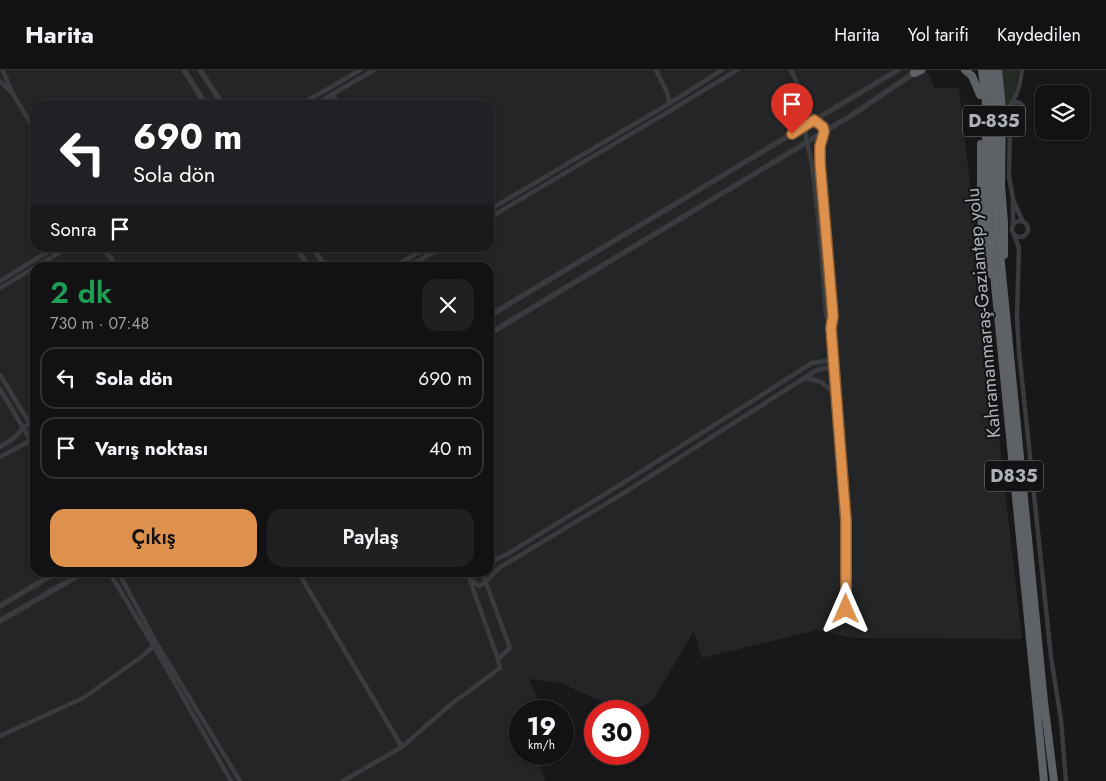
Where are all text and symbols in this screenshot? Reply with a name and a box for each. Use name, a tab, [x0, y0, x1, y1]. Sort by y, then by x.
text: Harita	[25, 17, 94, 52]
text: Harita	[834, 22, 880, 48]
text: Yol tarifi	[908, 22, 969, 48]
text: Kaydedilen	[997, 22, 1081, 48]
pin	[771, 83, 813, 134]
map controls	[1035, 85, 1090, 140]
button: layers	[1035, 85, 1090, 140]
icon: arrive	[778, 90, 806, 118]
road number: D-835	[963, 106, 1025, 136]
text: 690 m	[133, 112, 242, 162]
icon: left	[50, 120, 115, 185]
text: Sola dön	[133, 158, 215, 190]
street label: Kahramanmaraş-Gaziantep yolu	[959, 187, 1007, 439]
icon: arrive	[106, 215, 134, 243]
text: Sonra	[50, 216, 96, 243]
text: 2 dk	[50, 271, 112, 314]
button: close	[422, 279, 474, 331]
text: 730 m · 07:48	[50, 312, 149, 335]
icon: left	[52, 364, 80, 392]
text: Sola dön	[95, 365, 173, 392]
text: 690 m	[418, 365, 472, 392]
icon: arrive	[52, 434, 80, 462]
text: Varış noktası	[95, 435, 208, 462]
text: 40 m	[429, 435, 472, 462]
road number: D835	[985, 461, 1043, 492]
button: Çıkış	[50, 509, 257, 567]
button: Paylaş	[267, 509, 474, 567]
position arrow	[819, 582, 871, 634]
speed limit sign: 30	[584, 700, 649, 765]
text: 19	[527, 708, 556, 744]
text: km/h	[528, 736, 555, 754]

